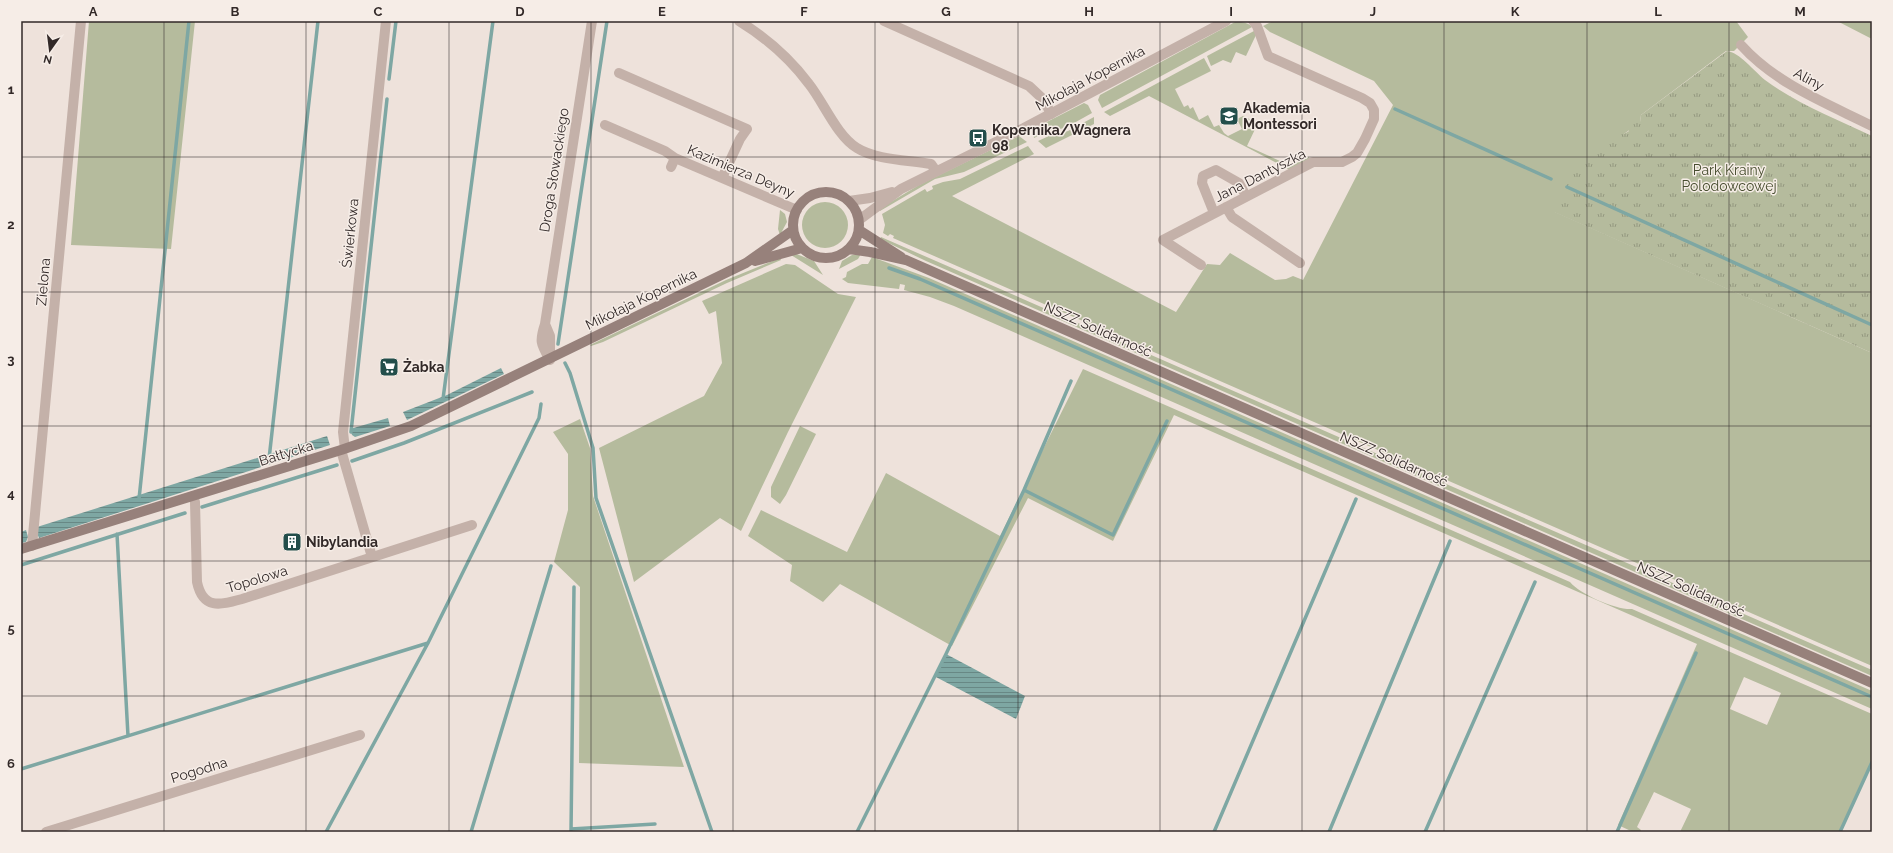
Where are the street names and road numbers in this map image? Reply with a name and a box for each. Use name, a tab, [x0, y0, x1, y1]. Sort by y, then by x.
street label: Mikołaja Kopernika	[1033, 42, 1147, 114]
street label: Aliny	[1791, 64, 1827, 94]
street label: Droga Słowackiego	[536, 107, 572, 233]
street label: Kazimierza Deyny	[685, 141, 797, 201]
street label: Jana Dantyszka	[1212, 145, 1308, 205]
street label: Świerkowa	[337, 197, 362, 269]
street label: Zielona	[33, 257, 53, 307]
street label: Mikołaja Kopernika	[583, 265, 699, 333]
street label: NSZZ Solidarność	[1042, 298, 1155, 360]
street label: NSZZ Solidarność	[1338, 428, 1451, 490]
street label: Bałtycka	[257, 437, 315, 469]
street label: NSZZ Solidarność	[1635, 558, 1748, 620]
street label: Topolowa	[225, 562, 289, 596]
street label: Pogodna	[169, 754, 229, 786]

